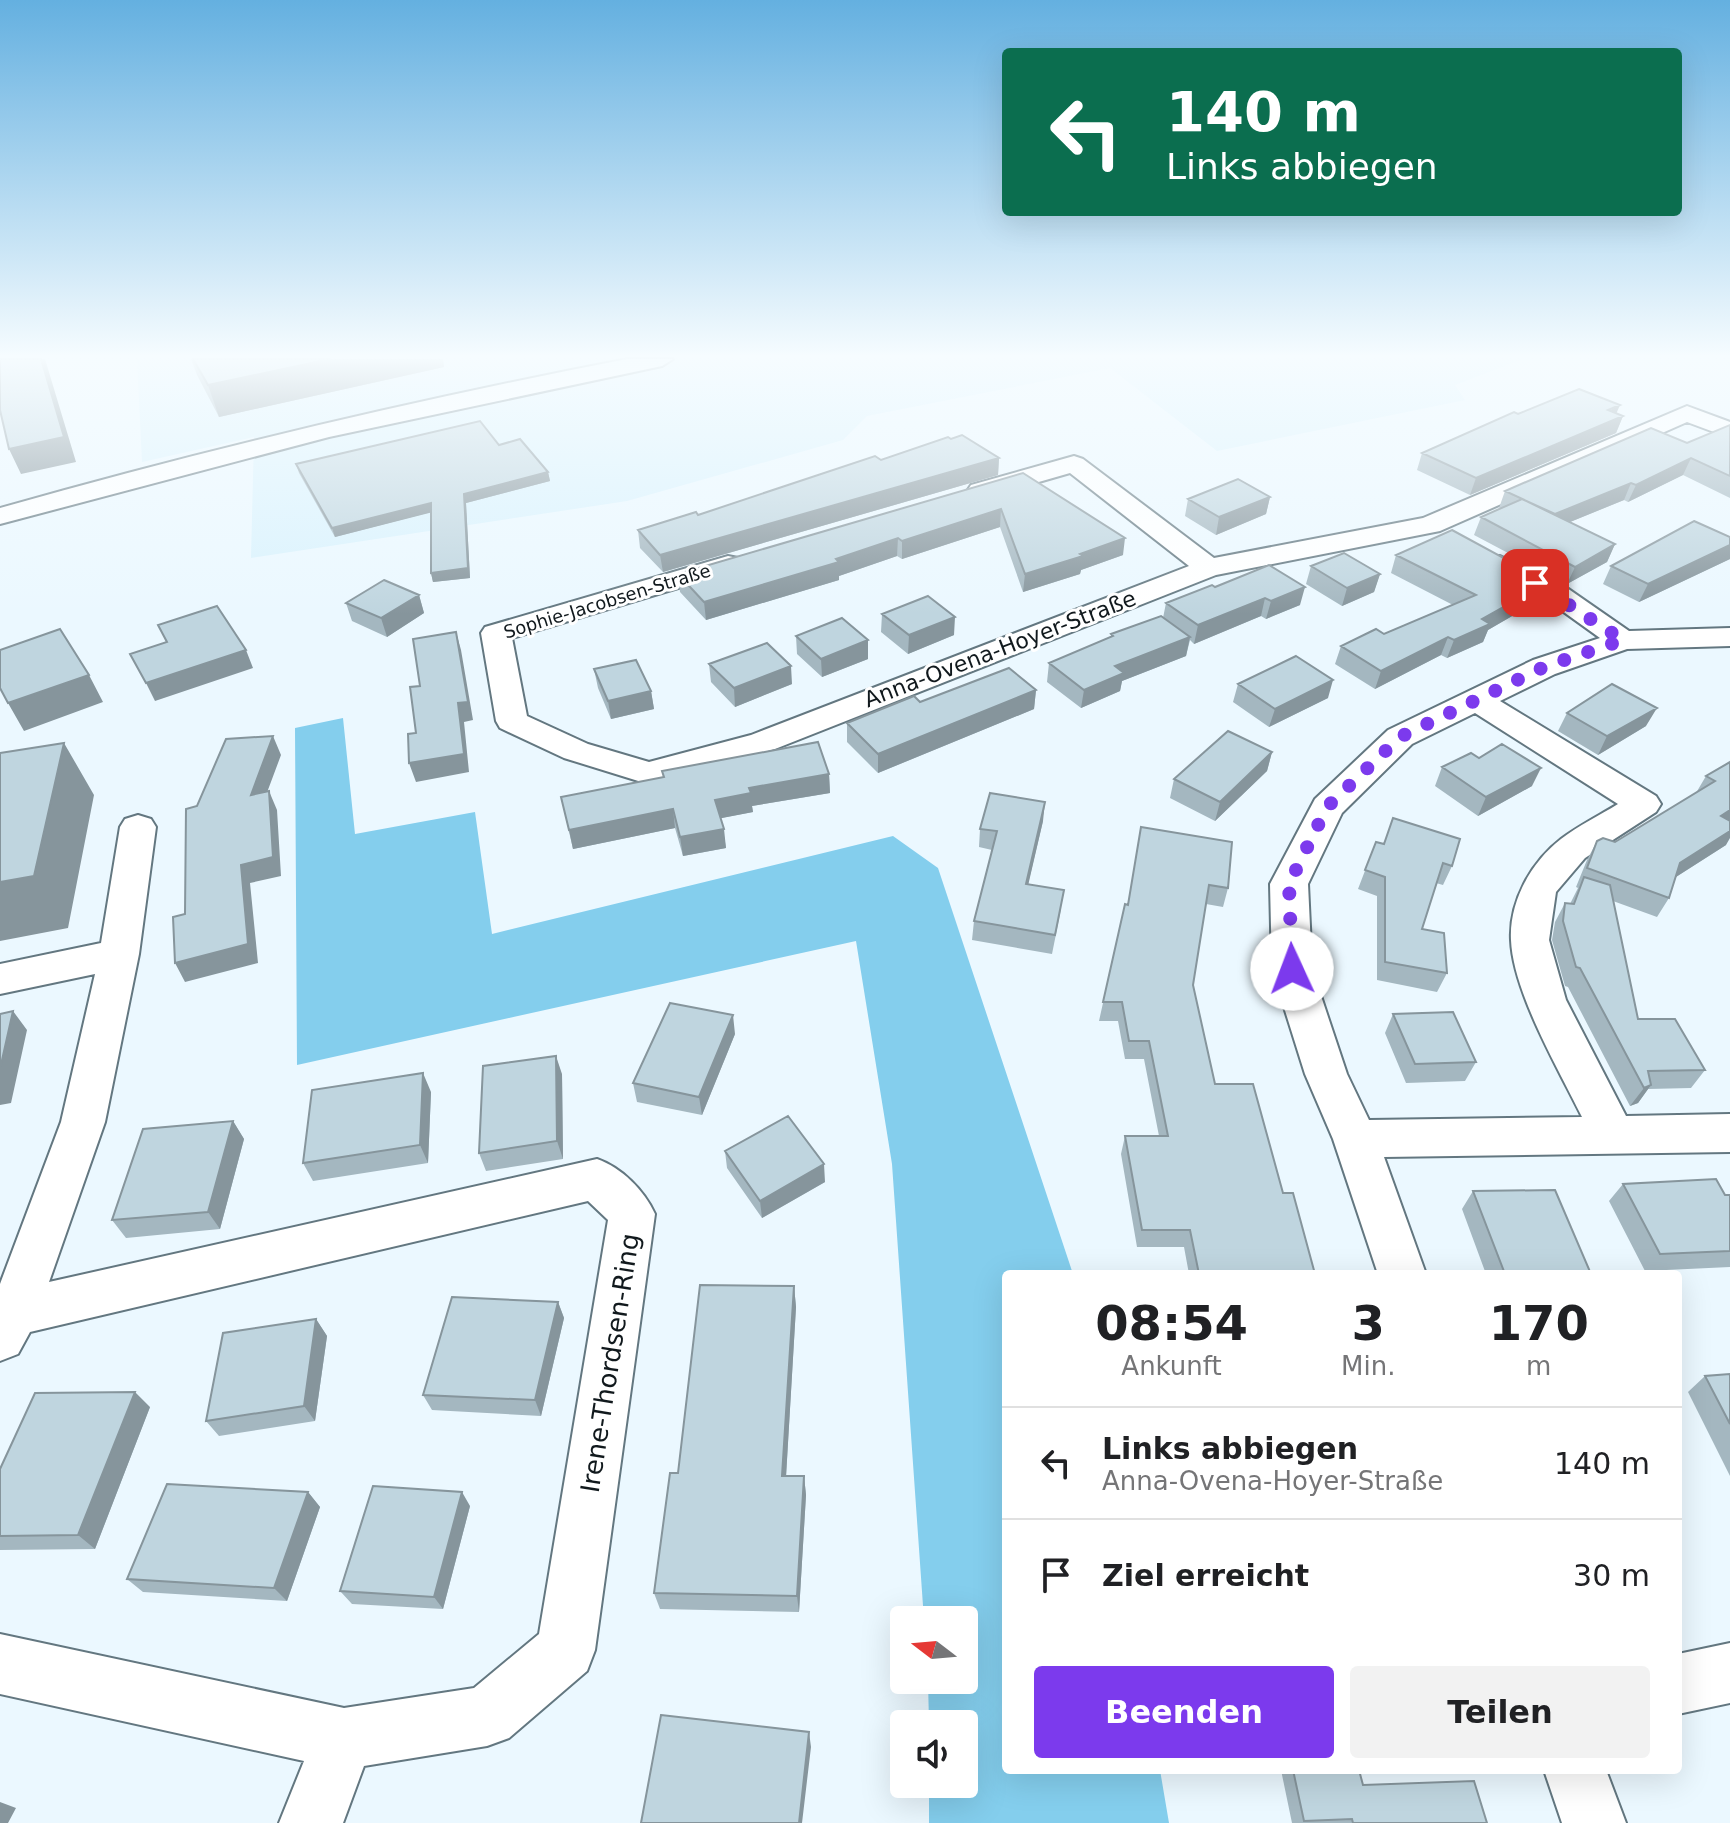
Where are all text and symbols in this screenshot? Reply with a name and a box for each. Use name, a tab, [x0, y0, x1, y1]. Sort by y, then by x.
text: 140 m	[1166, 79, 1361, 144]
icon: left	[1034, 80, 1138, 184]
text: Links abbiegen	[1166, 146, 1438, 187]
pin	[1501, 549, 1569, 617]
street label: Sophie-Jacobsen-Straße	[501, 559, 713, 643]
icon: arrive	[1513, 561, 1557, 605]
street label: Anna-Ovena-Hoyer-Straße	[861, 586, 1139, 712]
position arrow	[1250, 927, 1334, 1011]
street label: Irene-Thordsen-Ring	[575, 1231, 645, 1495]
text: 08:54	[1095, 1295, 1248, 1351]
text: 3	[1352, 1295, 1385, 1351]
text: 170	[1489, 1295, 1589, 1351]
text: Ankunft	[1121, 1351, 1222, 1381]
text: Min.	[1341, 1351, 1395, 1381]
text: m	[1526, 1351, 1551, 1381]
text: Links abbiegen	[1102, 1431, 1358, 1466]
icon: left	[1034, 1441, 1078, 1485]
text: 140 m	[1554, 1446, 1650, 1481]
text: Anna-Ovena-Hoyer-Straße	[1102, 1466, 1443, 1496]
icon: arrive	[1034, 1553, 1078, 1597]
text: Ziel erreicht	[1102, 1558, 1309, 1593]
text: 30 m	[1573, 1558, 1650, 1593]
north arrow	[890, 1606, 978, 1694]
map controls	[890, 1606, 978, 1798]
button: Beenden	[1034, 1666, 1334, 1758]
button: Teilen	[1350, 1666, 1650, 1758]
button: sound	[890, 1710, 978, 1798]

